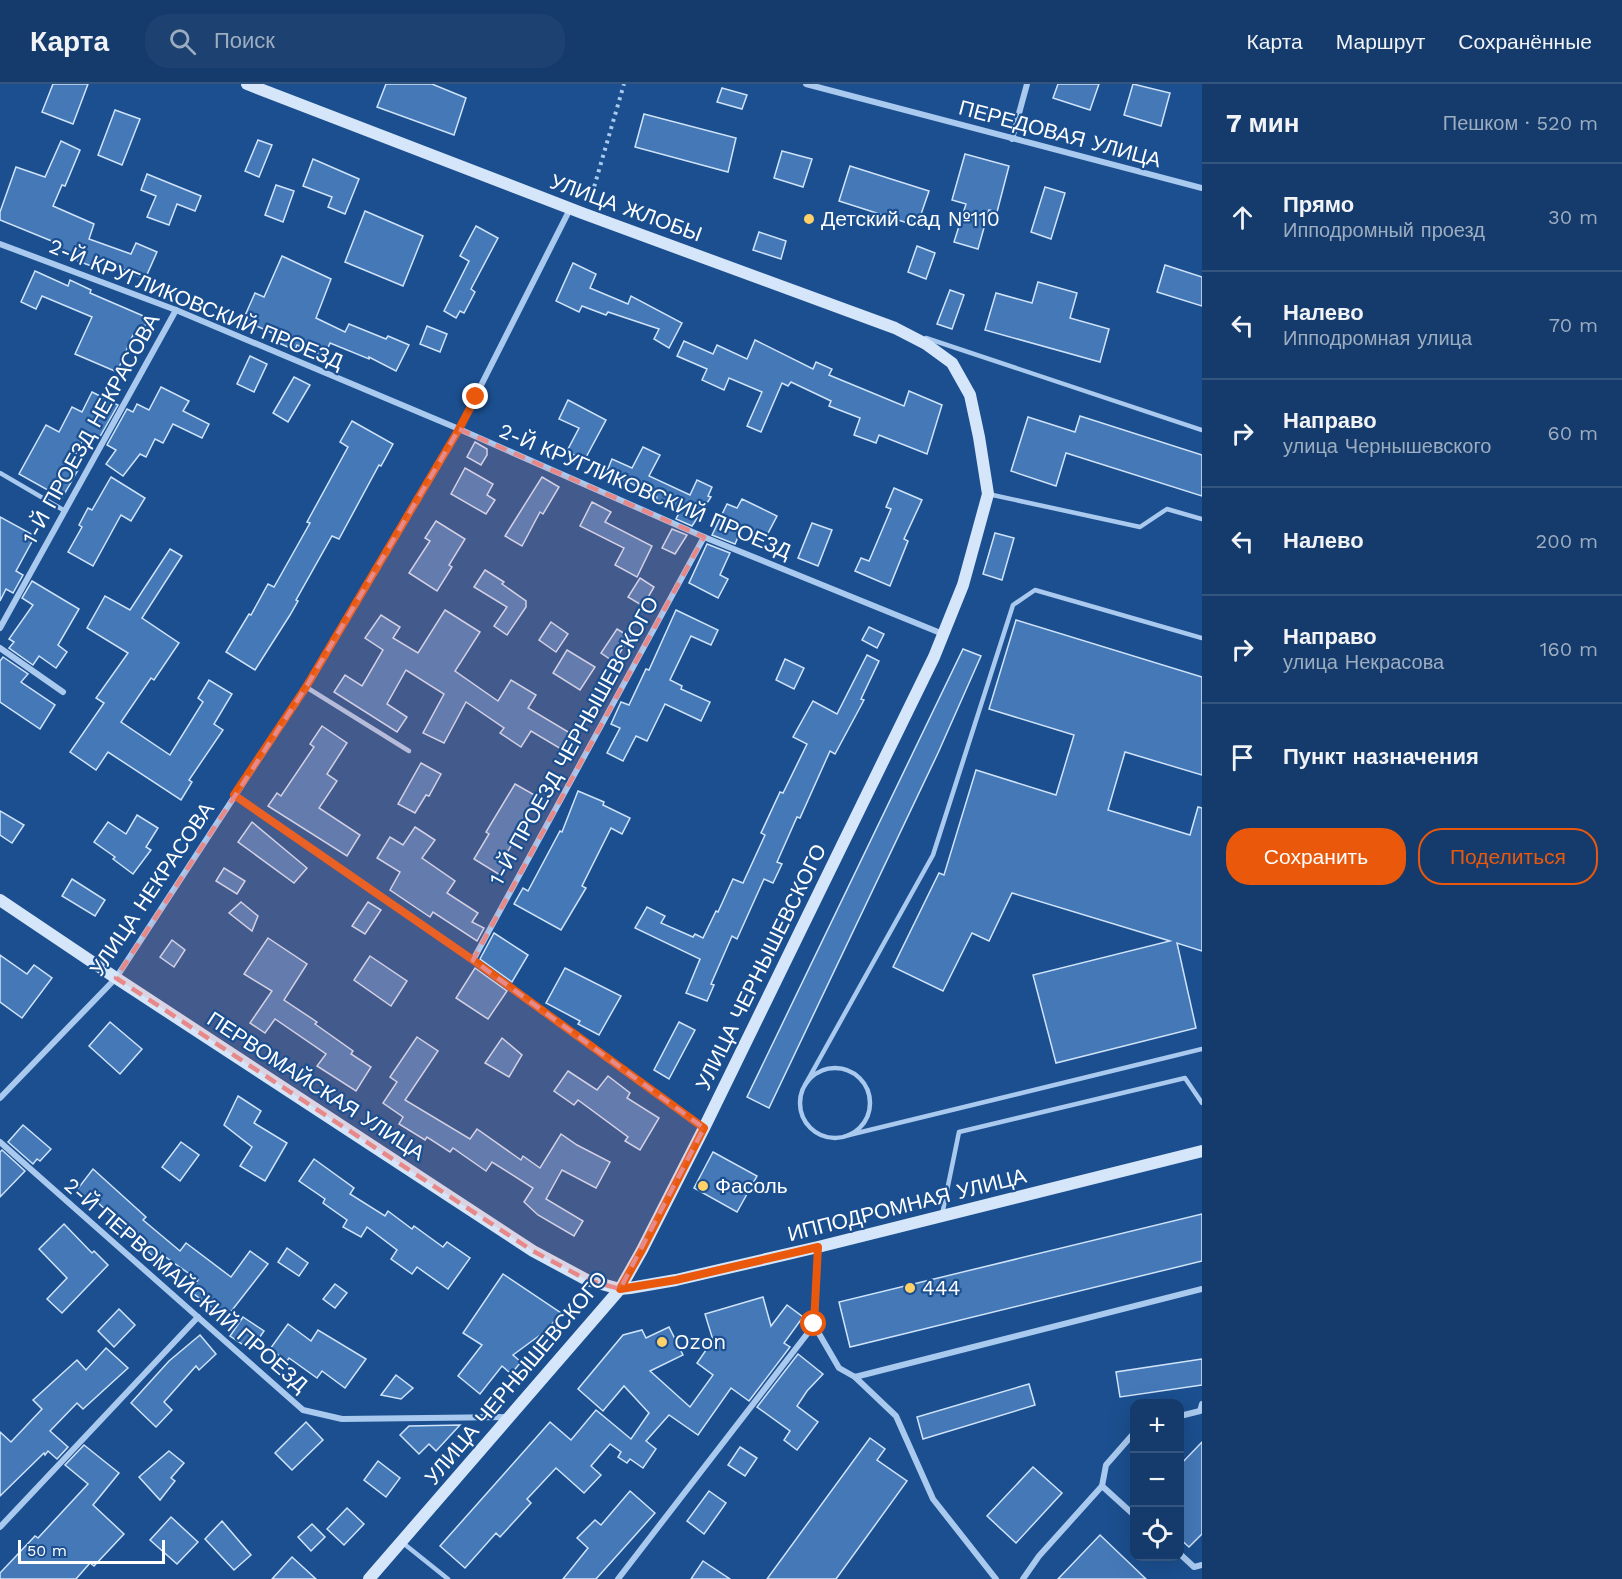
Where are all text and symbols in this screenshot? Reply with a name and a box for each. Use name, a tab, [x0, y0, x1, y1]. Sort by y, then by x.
search box	[145, 14, 565, 68]
text: Карта	[30, 25, 109, 58]
icon: search	[166, 25, 199, 58]
text: Поиск	[214, 28, 275, 53]
text: Карта	[1247, 29, 1303, 54]
text: Маршрут	[1336, 29, 1425, 54]
text: Сохранённые	[1458, 29, 1592, 54]
street label: ПЕРЕДОВАЯ УЛИЦА	[956, 94, 1164, 173]
text: 7 мин	[1226, 108, 1300, 138]
text: Пешком · 520 m	[1443, 111, 1598, 135]
street label: УЛИЦА ЖЛОБЫ	[547, 168, 706, 247]
text: Прямо	[1283, 192, 1354, 217]
icon: ahead	[1226, 201, 1259, 234]
text: 30 m	[1548, 205, 1598, 229]
place label: Детский сад №110	[821, 206, 1000, 231]
marker: Детский сад №110	[802, 212, 816, 226]
text: Ипподромный проезд	[1283, 218, 1485, 242]
street label: 2-Й КРУГЛИКОВСКИЙ ПРОЕЗД	[46, 233, 347, 374]
text: Налево	[1283, 300, 1364, 325]
street label: 1-Й ПРОЕЗД НЕКРАСОВА	[17, 309, 164, 548]
icon: left	[1226, 309, 1259, 342]
text: 70 m	[1549, 313, 1598, 337]
text: Ипподромная улица	[1283, 326, 1472, 350]
route end	[462, 383, 488, 409]
text: Направо	[1283, 408, 1377, 433]
icon: right	[1226, 417, 1259, 450]
street label: 2-Й КРУГЛИКОВСКИЙ ПРОЕЗД	[495, 418, 795, 564]
text: 60 m	[1548, 421, 1598, 445]
text: улица Чернышевского	[1283, 434, 1491, 458]
icon: left	[1226, 525, 1259, 558]
text: Налево	[1283, 528, 1364, 553]
text: 200 m	[1536, 529, 1598, 553]
street label: 1-Й ПРОЕЗД ЧЕРНЫШЕВСКОГО	[484, 592, 664, 889]
text: Направо	[1283, 624, 1377, 649]
icon: right	[1226, 633, 1259, 666]
text: 160 m	[1540, 637, 1598, 661]
text: улица Некрасова	[1283, 650, 1444, 674]
icon: arrive	[1226, 741, 1259, 774]
text: Пункт назначения	[1283, 744, 1479, 769]
street label: УЛИЦА НЕКРАСОВА	[84, 797, 219, 980]
button: Сохранить	[1226, 828, 1406, 885]
button: Поделиться	[1418, 828, 1598, 885]
street label: УЛИЦА ЧЕРНЫШЕВСКОГО	[690, 840, 831, 1094]
street label: ПЕРВОМАЙСКАЯ УЛИЦА	[203, 1006, 430, 1165]
street label: ИППОДРОМНАЯ УЛИЦА	[785, 1163, 1029, 1246]
street label: 2-Й ПЕРВОМАЙСКИЙ ПРОЕЗД	[60, 1172, 313, 1397]
place label: Фасоль	[715, 1173, 788, 1198]
marker: Фасоль	[696, 1179, 710, 1193]
street label: УЛИЦА ЧЕРНЫШЕВСКОГО	[419, 1266, 612, 1489]
place label: 444	[922, 1275, 961, 1300]
marker: 444	[903, 1281, 917, 1295]
route start	[800, 1310, 826, 1336]
place label: Ozon	[674, 1329, 726, 1354]
marker: Ozon	[655, 1335, 669, 1349]
map controls	[1130, 1399, 1184, 1561]
button: +	[1130, 1399, 1184, 1453]
button: −	[1130, 1453, 1184, 1507]
button: locate	[1130, 1507, 1184, 1561]
scale bar	[18, 1537, 165, 1564]
text: 50 m	[27, 1541, 67, 1560]

